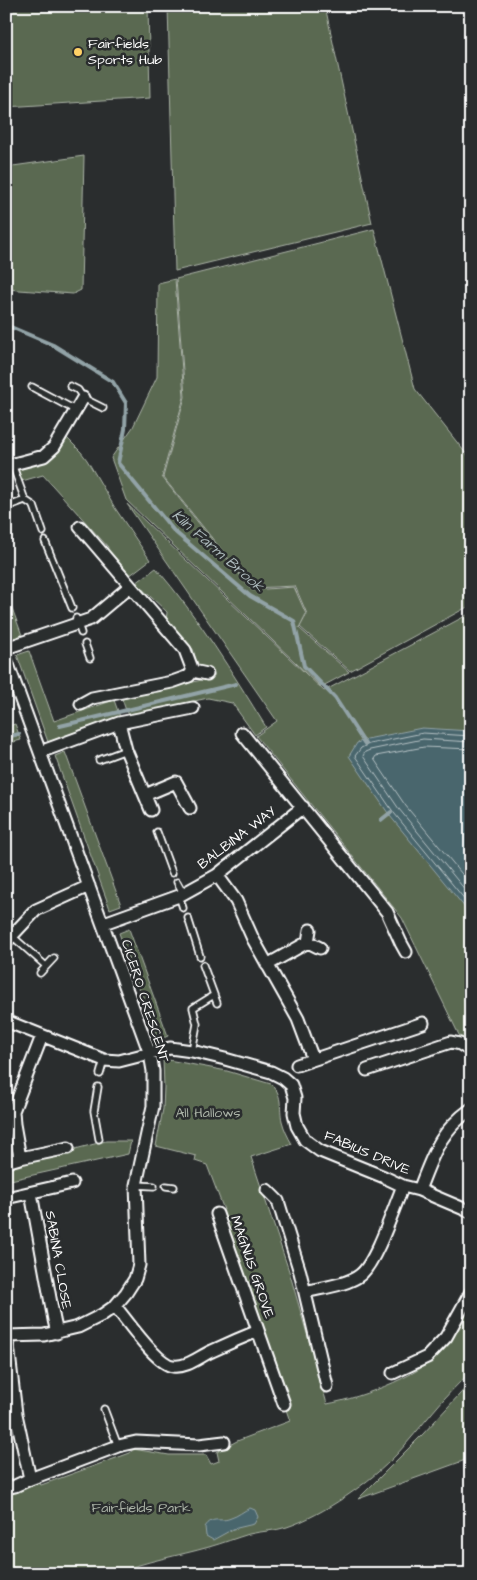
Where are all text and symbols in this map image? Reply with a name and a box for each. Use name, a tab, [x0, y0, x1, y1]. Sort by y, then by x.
place label: Fairfields Sports Hub	[88, 34, 162, 70]
marker: Fairfields Sports Hub	[72, 46, 84, 58]
water label: Kiln Farm Brook	[167, 505, 269, 598]
street label: BALBINA WAY	[194, 802, 281, 874]
street label: CICERO CRESCENT	[116, 937, 174, 1065]
park label: All Hallows	[175, 1103, 241, 1123]
street label: FABIUS DRIVE	[321, 1126, 414, 1180]
street label: SABINA CLOSE	[39, 1209, 77, 1312]
street label: MAGNUS GROVE	[225, 1213, 279, 1322]
park label: Fairfields Park	[91, 1498, 191, 1518]

